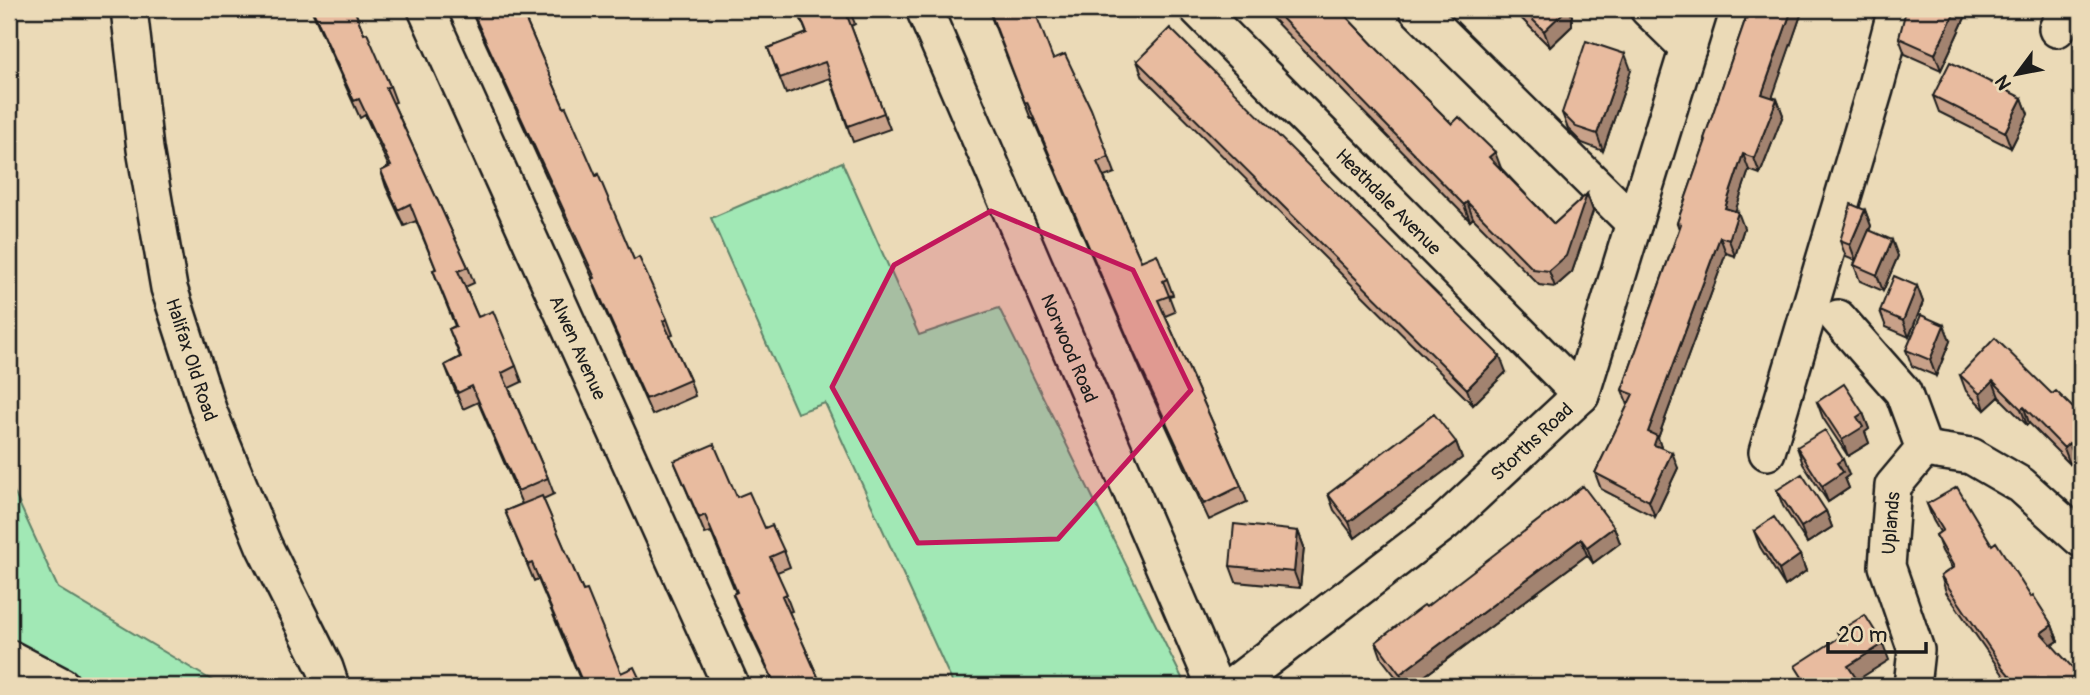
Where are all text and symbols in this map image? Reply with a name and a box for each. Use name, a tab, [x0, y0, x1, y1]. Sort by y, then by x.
north arrow	[1982, 38, 2052, 108]
text: N	[1990, 71, 2017, 94]
street label: Heathdale Avenue	[1330, 144, 1446, 261]
street label: Norwood Road	[1035, 290, 1103, 406]
street label: Alwen Avenue	[544, 292, 612, 404]
street label: Halifax Old Road	[160, 295, 222, 425]
street label: Storths Road	[1486, 398, 1578, 486]
street label: Uplands	[1877, 491, 1906, 556]
scale bar	[1828, 611, 1926, 655]
text: 20 m	[1838, 622, 1887, 649]

